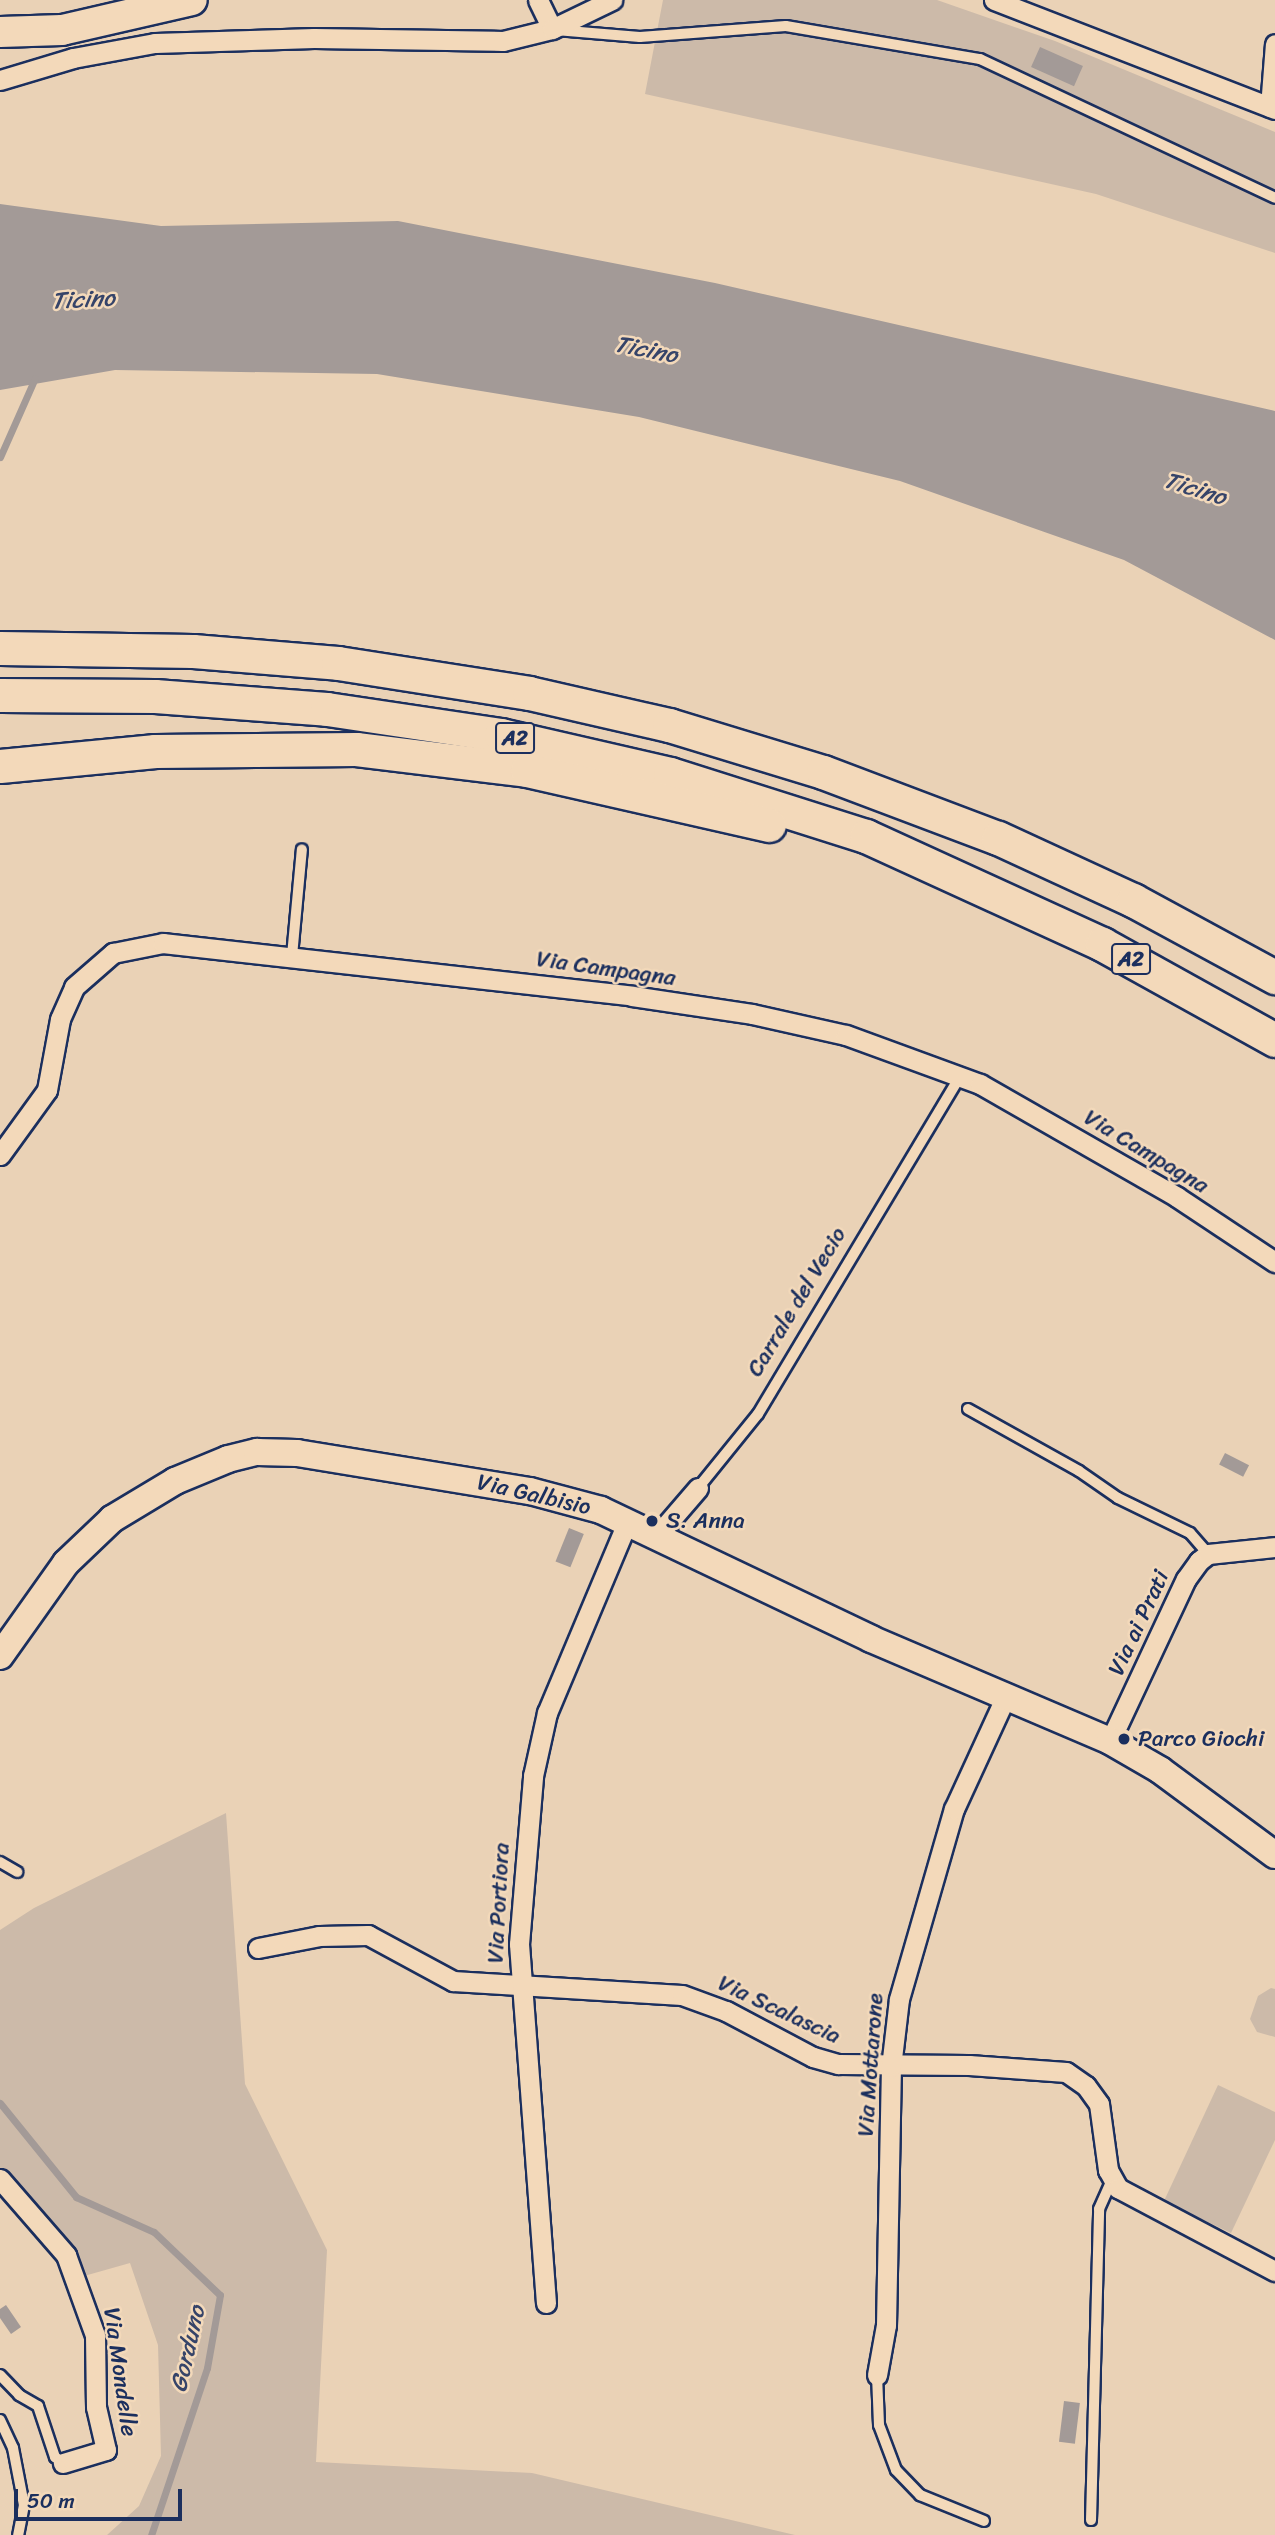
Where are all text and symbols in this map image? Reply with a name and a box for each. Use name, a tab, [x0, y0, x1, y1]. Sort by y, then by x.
water label: Ticino	[51, 284, 115, 316]
water label: Ticino	[612, 330, 680, 370]
water label: Ticino	[1160, 466, 1230, 512]
road number: A2	[494, 720, 536, 756]
road number: A2	[1110, 942, 1152, 976]
street label: Via Campagna	[535, 946, 677, 992]
street label: Via Campagna	[1079, 1104, 1213, 1200]
street label: Carrale del Vecio	[742, 1222, 852, 1382]
street label: Via Galbisio	[474, 1469, 594, 1521]
place label: S. Anna	[666, 1507, 745, 1535]
marker: S. Anna	[644, 1513, 660, 1529]
street label: Via ai Prati	[1103, 1566, 1175, 1680]
place label: Parco Giochi	[1138, 1725, 1264, 1753]
marker: Parco Giochi	[1116, 1731, 1132, 1747]
street label: Via Portiora	[482, 1842, 516, 1964]
street label: Via Scalascia	[713, 1970, 845, 2050]
street label: Via Mottarone	[852, 1992, 890, 2138]
water label: Gorduno	[164, 2303, 212, 2395]
street label: Via Mondelle	[97, 2306, 143, 2438]
scale bar	[18, 2476, 186, 2520]
text: 50 m	[27, 2482, 75, 2520]

